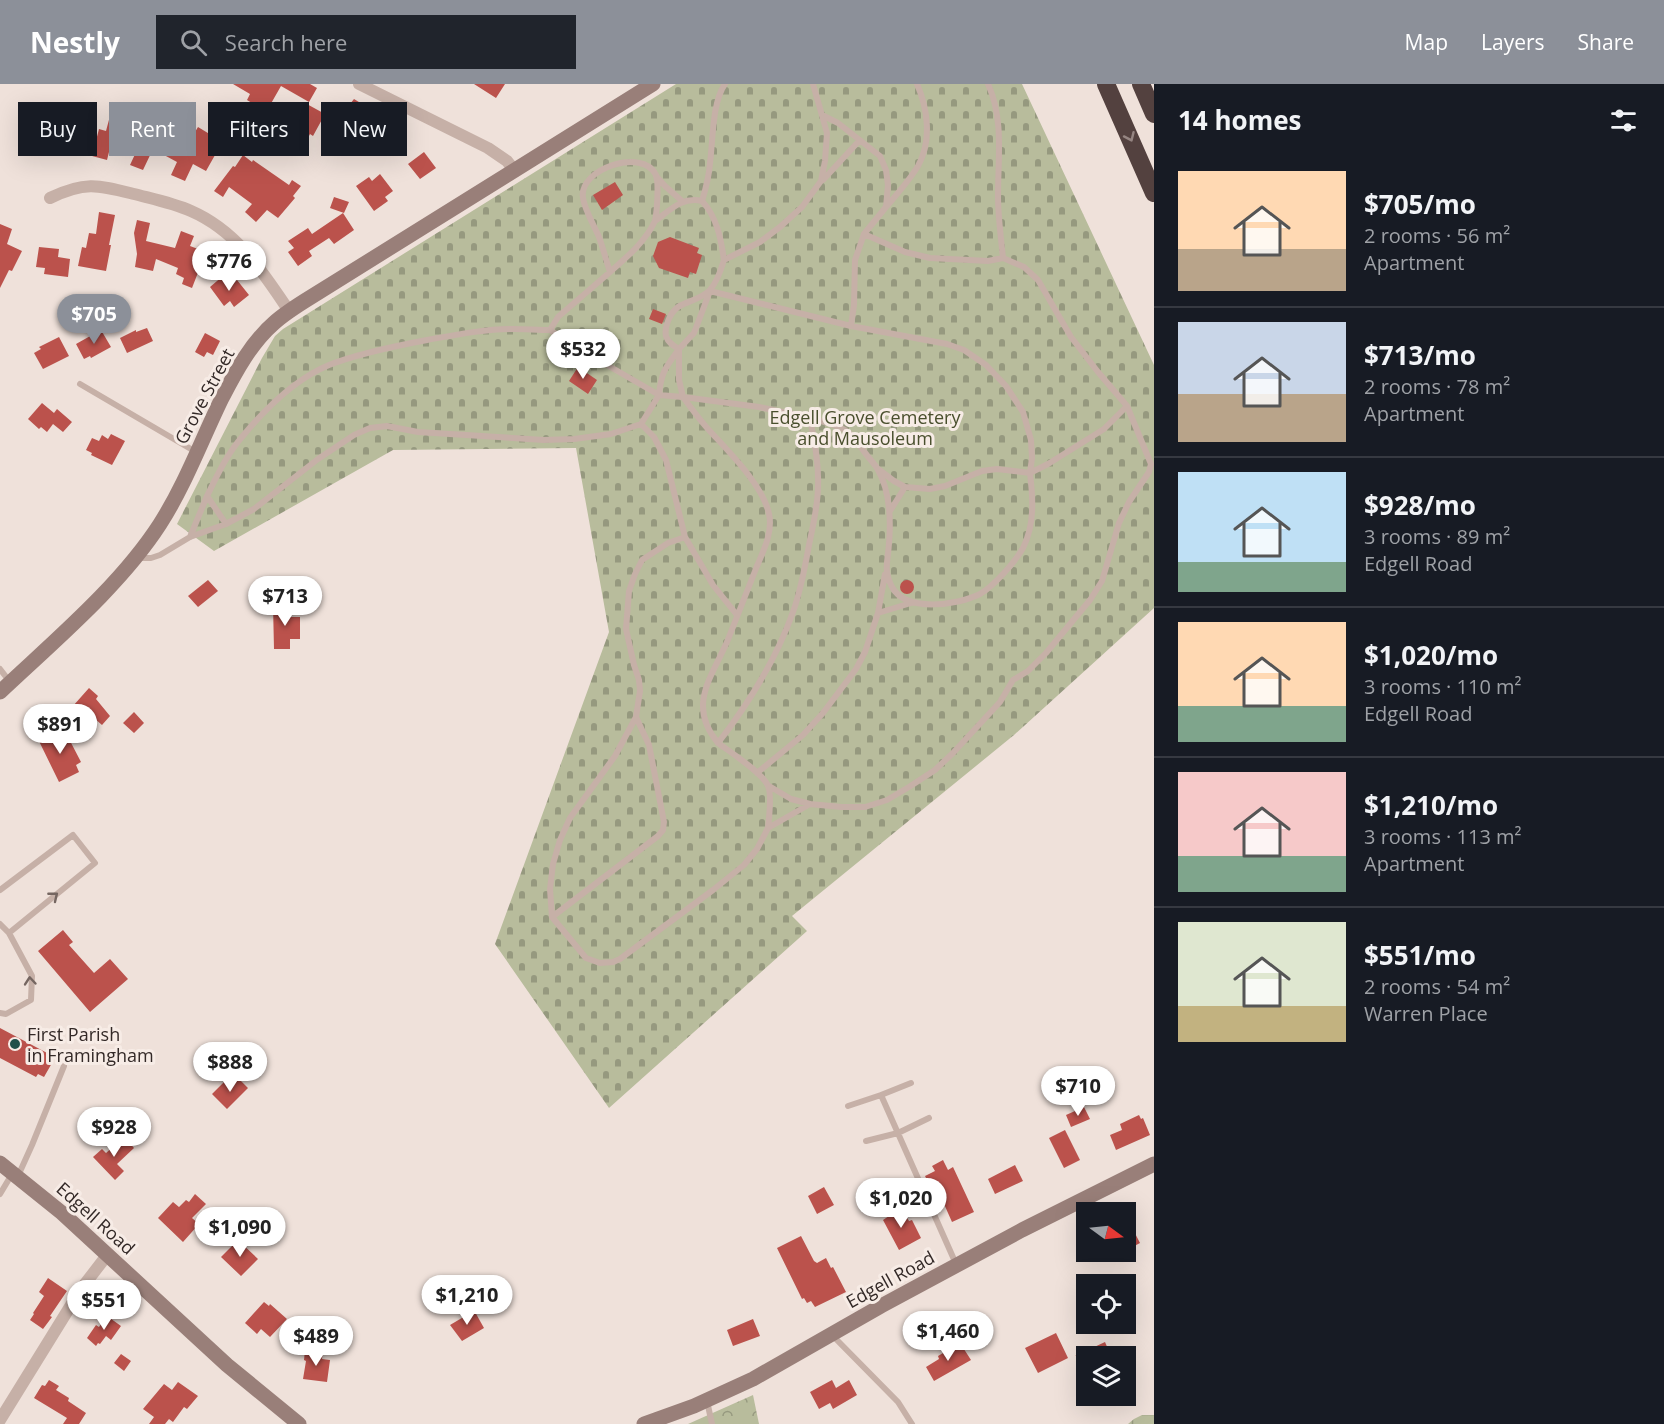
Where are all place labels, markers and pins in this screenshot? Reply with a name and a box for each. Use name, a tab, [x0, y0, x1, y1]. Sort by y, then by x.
pin: $776	[193, 241, 265, 292]
pin: $705	[58, 294, 130, 345]
pin: $532	[547, 329, 619, 380]
pin: $713	[249, 576, 321, 627]
pin: $891	[24, 704, 96, 755]
place label: First Parish in Framingham	[27, 1022, 154, 1067]
marker: First Parish in Framingham	[8, 1037, 22, 1051]
pin: $888	[194, 1042, 266, 1093]
pin: $710	[1042, 1066, 1114, 1117]
pin: $928	[78, 1107, 150, 1158]
pin: $1,020	[852, 1178, 950, 1229]
pin: $1,090	[191, 1207, 289, 1258]
pin: $1,210	[418, 1275, 516, 1326]
pin: $551	[68, 1280, 140, 1331]
pin: $1,460	[899, 1311, 997, 1362]
pin: $489	[280, 1316, 352, 1367]

